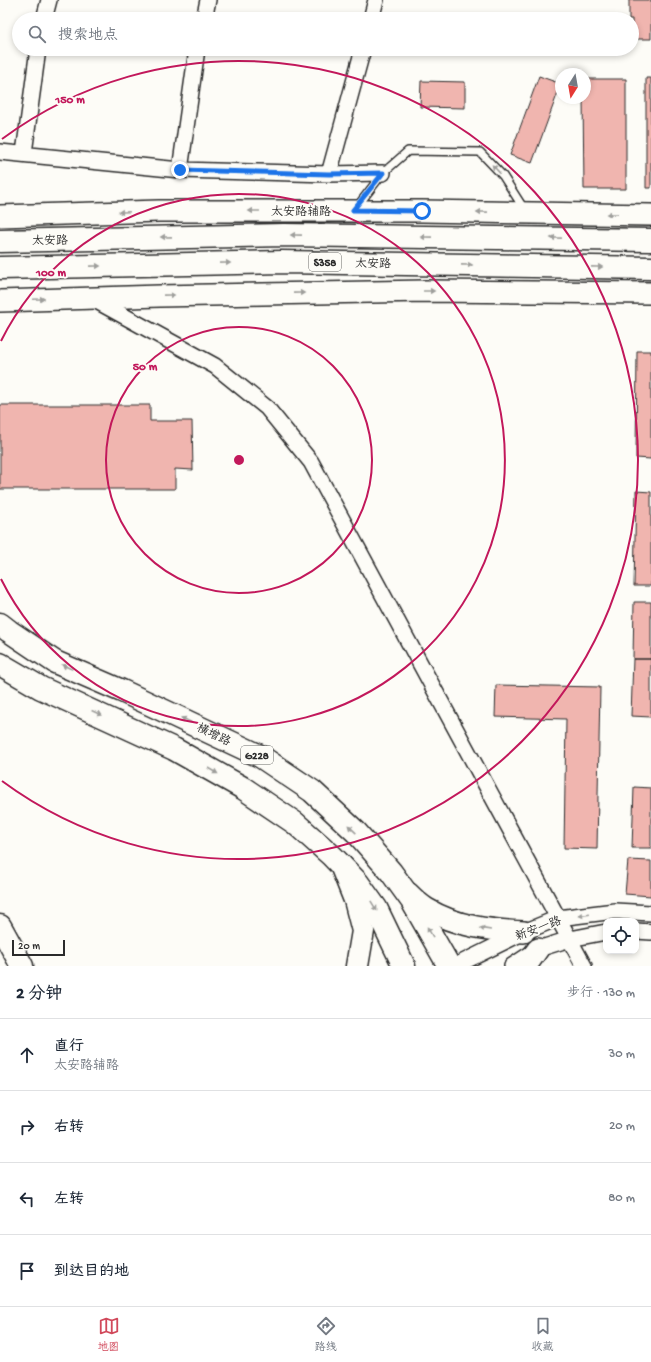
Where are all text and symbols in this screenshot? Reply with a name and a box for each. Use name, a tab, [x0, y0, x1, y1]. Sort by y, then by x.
search box	[12, 12, 639, 56]
icon: search	[26, 23, 48, 45]
text: 搜索地点	[58, 27, 118, 45]
north arrow	[555, 68, 591, 104]
text: 150 m	[54, 94, 85, 108]
route end	[171, 161, 189, 179]
one-way arrow	[491, 164, 501, 174]
route start	[413, 202, 431, 220]
street label: 太安路辅路	[271, 205, 331, 220]
one-way arrow	[247, 208, 260, 214]
one-way arrow	[476, 208, 488, 215]
one-way arrow	[117, 209, 130, 215]
one-way arrow	[605, 211, 618, 217]
one-way arrow	[289, 232, 302, 238]
street label: 太安路	[32, 234, 68, 249]
one-way arrow	[160, 234, 172, 241]
one-way arrow	[419, 234, 432, 240]
one-way arrow	[550, 235, 562, 242]
road number: S358	[309, 253, 341, 271]
street label: 太安路	[355, 257, 391, 272]
one-way arrow	[219, 260, 232, 266]
one-way arrow	[89, 262, 101, 269]
one-way arrow	[461, 262, 474, 268]
one-way arrow	[591, 264, 604, 270]
text: 100 m	[35, 267, 66, 281]
one-way arrow	[423, 288, 436, 294]
one-way arrow	[293, 290, 306, 296]
one-way arrow	[163, 292, 176, 298]
one-way arrow	[33, 296, 45, 303]
text: 50 m	[133, 361, 158, 375]
centre of rings	[232, 453, 246, 467]
one-way arrow	[61, 664, 73, 670]
one-way arrow	[91, 710, 102, 716]
one-way arrow	[180, 717, 192, 723]
street label: 横增路	[194, 720, 233, 750]
road number: G228	[241, 746, 273, 764]
one-way arrow	[207, 767, 219, 774]
one-way arrow	[347, 824, 357, 833]
one-way arrow	[370, 901, 378, 911]
one-way arrow	[578, 912, 590, 918]
street label: 新安一路	[513, 914, 564, 945]
map controls	[603, 918, 639, 954]
button: locate	[603, 918, 639, 954]
one-way arrow	[427, 926, 434, 938]
one-way arrow	[479, 926, 491, 932]
scale bar	[12, 938, 65, 957]
text: 20 m	[18, 941, 40, 953]
text: 2 分钟	[16, 985, 62, 1005]
text: 步行 · 130 m	[567, 986, 635, 1001]
text: 直行	[54, 1038, 84, 1056]
icon: ahead	[16, 1044, 38, 1066]
text: 30 m	[609, 1047, 635, 1062]
text: 太安路辅路	[54, 1059, 119, 1074]
icon: right	[16, 1116, 38, 1138]
text: 右转	[54, 1119, 84, 1137]
text: 20 m	[609, 1119, 635, 1134]
icon: left	[16, 1188, 38, 1210]
text: 左转	[54, 1191, 84, 1209]
text: 80 m	[608, 1191, 635, 1206]
icon: arrive	[16, 1260, 38, 1282]
text: 到达目的地	[54, 1263, 129, 1281]
tab: 地图	[98, 1315, 120, 1354]
tab: 路线	[315, 1315, 337, 1354]
tab: 收藏	[532, 1315, 554, 1354]

